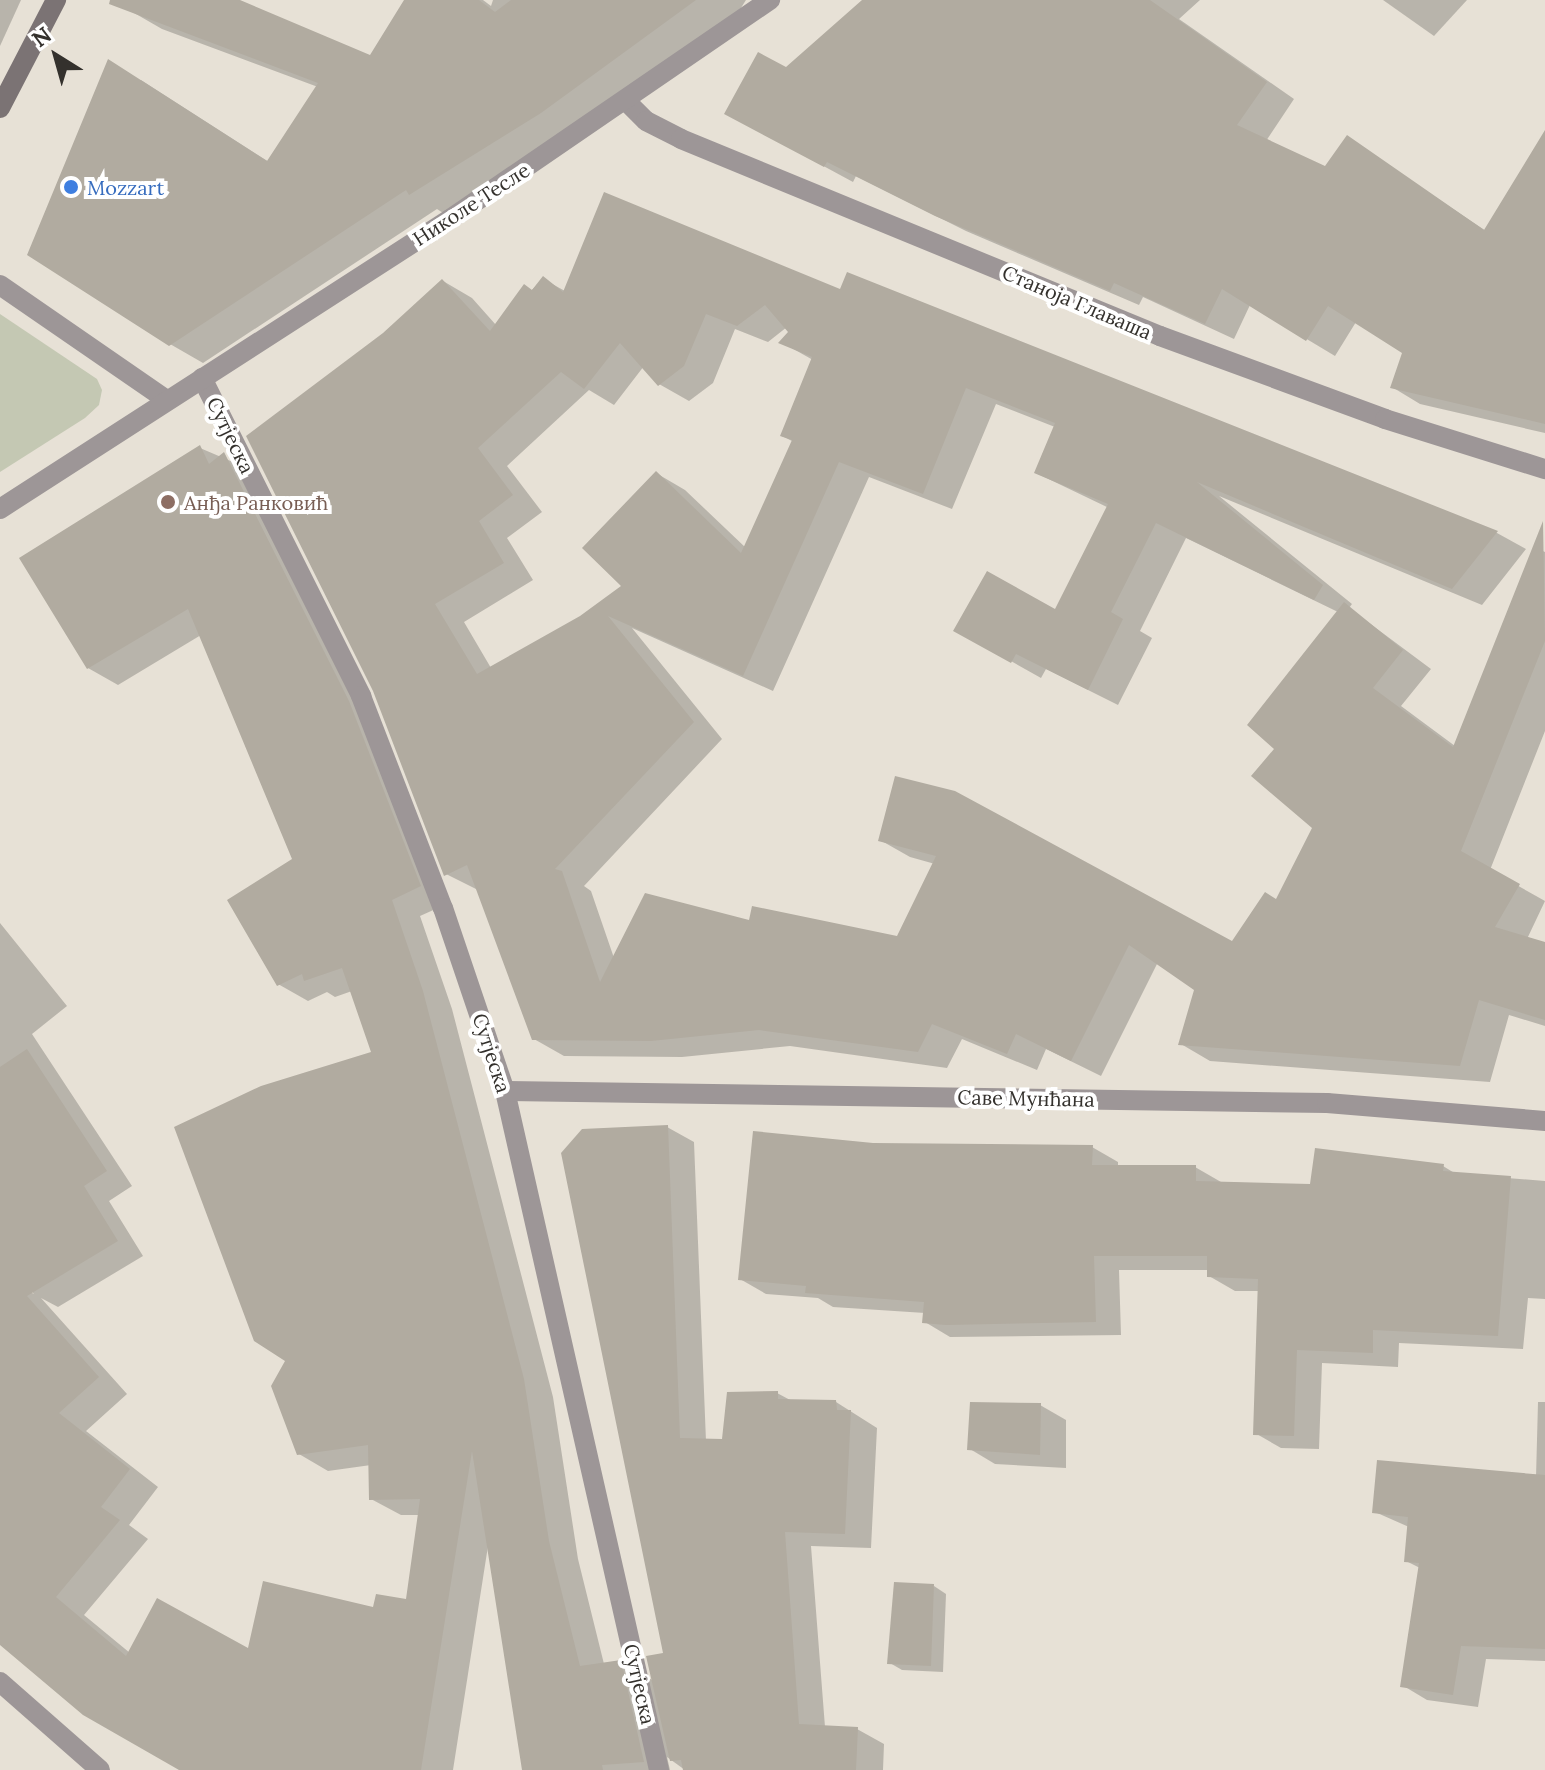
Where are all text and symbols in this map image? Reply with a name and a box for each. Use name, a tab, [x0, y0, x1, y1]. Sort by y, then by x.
north arrow	[16, 16, 96, 96]
text: N	[26, 21, 57, 53]
street label: Николе Тесле	[408, 157, 534, 251]
place label: Mozzart	[87, 175, 164, 199]
marker: Mozzart	[62, 178, 80, 196]
street label: Станоја Главаша	[999, 260, 1155, 344]
street label: Сутјеска	[202, 393, 260, 477]
place label: Анђа Ранковић	[184, 490, 328, 514]
marker: Анђа Ранковић	[159, 493, 177, 511]
street label: Сутјеска	[468, 1010, 516, 1096]
street label: Саве Мунћана	[957, 1085, 1095, 1111]
street label: Сутјеска	[619, 1641, 661, 1727]

